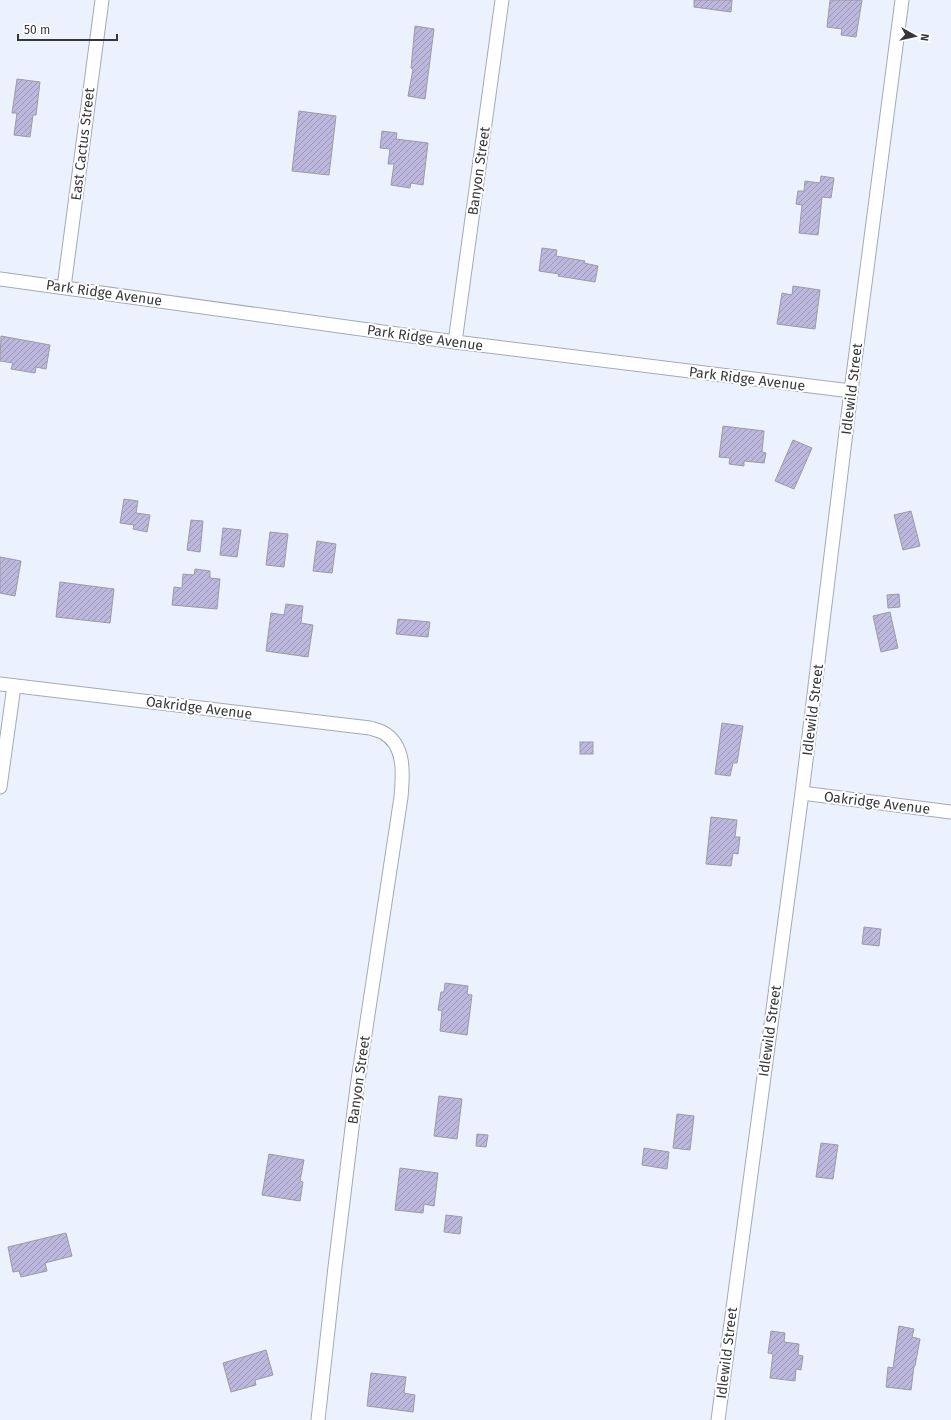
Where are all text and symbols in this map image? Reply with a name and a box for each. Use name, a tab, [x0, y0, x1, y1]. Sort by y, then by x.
scale bar	[18, 16, 117, 42]
north arrow	[895, 16, 935, 56]
text: 50 m	[24, 23, 50, 37]
text: N	[917, 33, 931, 42]
street label: East Cactus Street	[68, 86, 98, 201]
street label: Banyon Street	[464, 125, 494, 216]
street label: Park Ridge Avenue	[45, 276, 163, 310]
street label: Park Ridge Avenue	[366, 321, 484, 355]
street label: Idlewild Street	[838, 341, 866, 436]
street label: Park Ridge Avenue	[688, 363, 806, 395]
street label: Idlewild Street	[799, 662, 827, 757]
street label: Oakridge Avenue	[145, 693, 253, 723]
street label: Oakridge Avenue	[823, 788, 931, 818]
street label: Idlewild Street	[755, 983, 785, 1078]
street label: Banyon Street	[344, 1034, 374, 1125]
street label: Idlewild Street	[713, 1305, 741, 1400]

